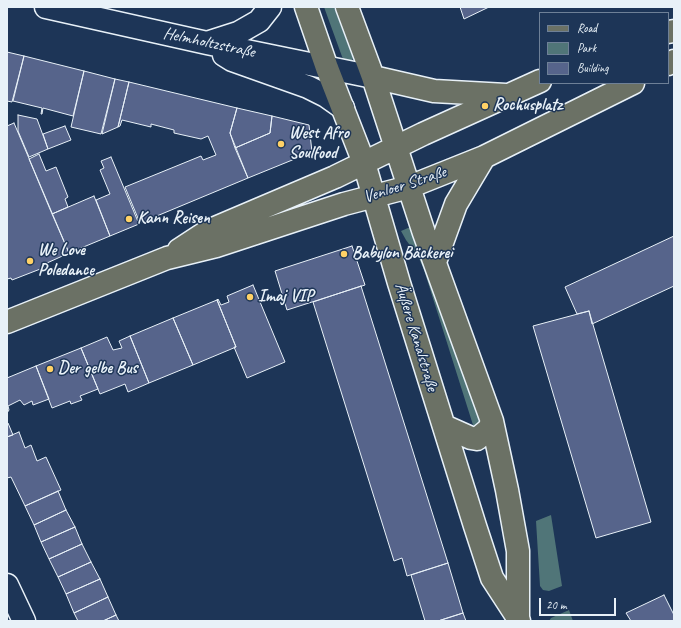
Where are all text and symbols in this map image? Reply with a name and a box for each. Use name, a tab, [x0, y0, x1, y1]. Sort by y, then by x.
legend	[539, 12, 669, 84]
text: Road	[577, 20, 597, 36]
street label: Helmholtzstraße	[161, 23, 257, 63]
text: Park	[577, 40, 596, 56]
text: Building	[577, 60, 609, 76]
place label: Rochusplatz	[493, 96, 562, 116]
marker: Rochusplatz	[480, 101, 490, 111]
place label: West Afro Soulfood	[289, 124, 349, 164]
marker: West Afro Soulfood	[276, 139, 286, 149]
street label: Venloer Straße	[361, 162, 449, 208]
place label: Kann Reisen	[137, 209, 210, 229]
marker: Kann Reisen	[124, 214, 134, 224]
place label: We Love Poledance	[38, 241, 94, 281]
place label: Babylon Bäckerei	[352, 244, 453, 264]
marker: Babylon Bäckerei	[339, 249, 349, 259]
marker: We Love Poledance	[25, 256, 35, 266]
street label: Äußere Kanalstraße	[390, 280, 442, 394]
place label: Imaj VIP	[258, 287, 313, 307]
marker: Imaj VIP	[245, 292, 255, 302]
place label: Der gelbe Bus	[58, 359, 137, 379]
marker: Der gelbe Bus	[45, 364, 55, 374]
scale bar	[541, 590, 618, 616]
text: 20 m	[546, 597, 566, 613]

